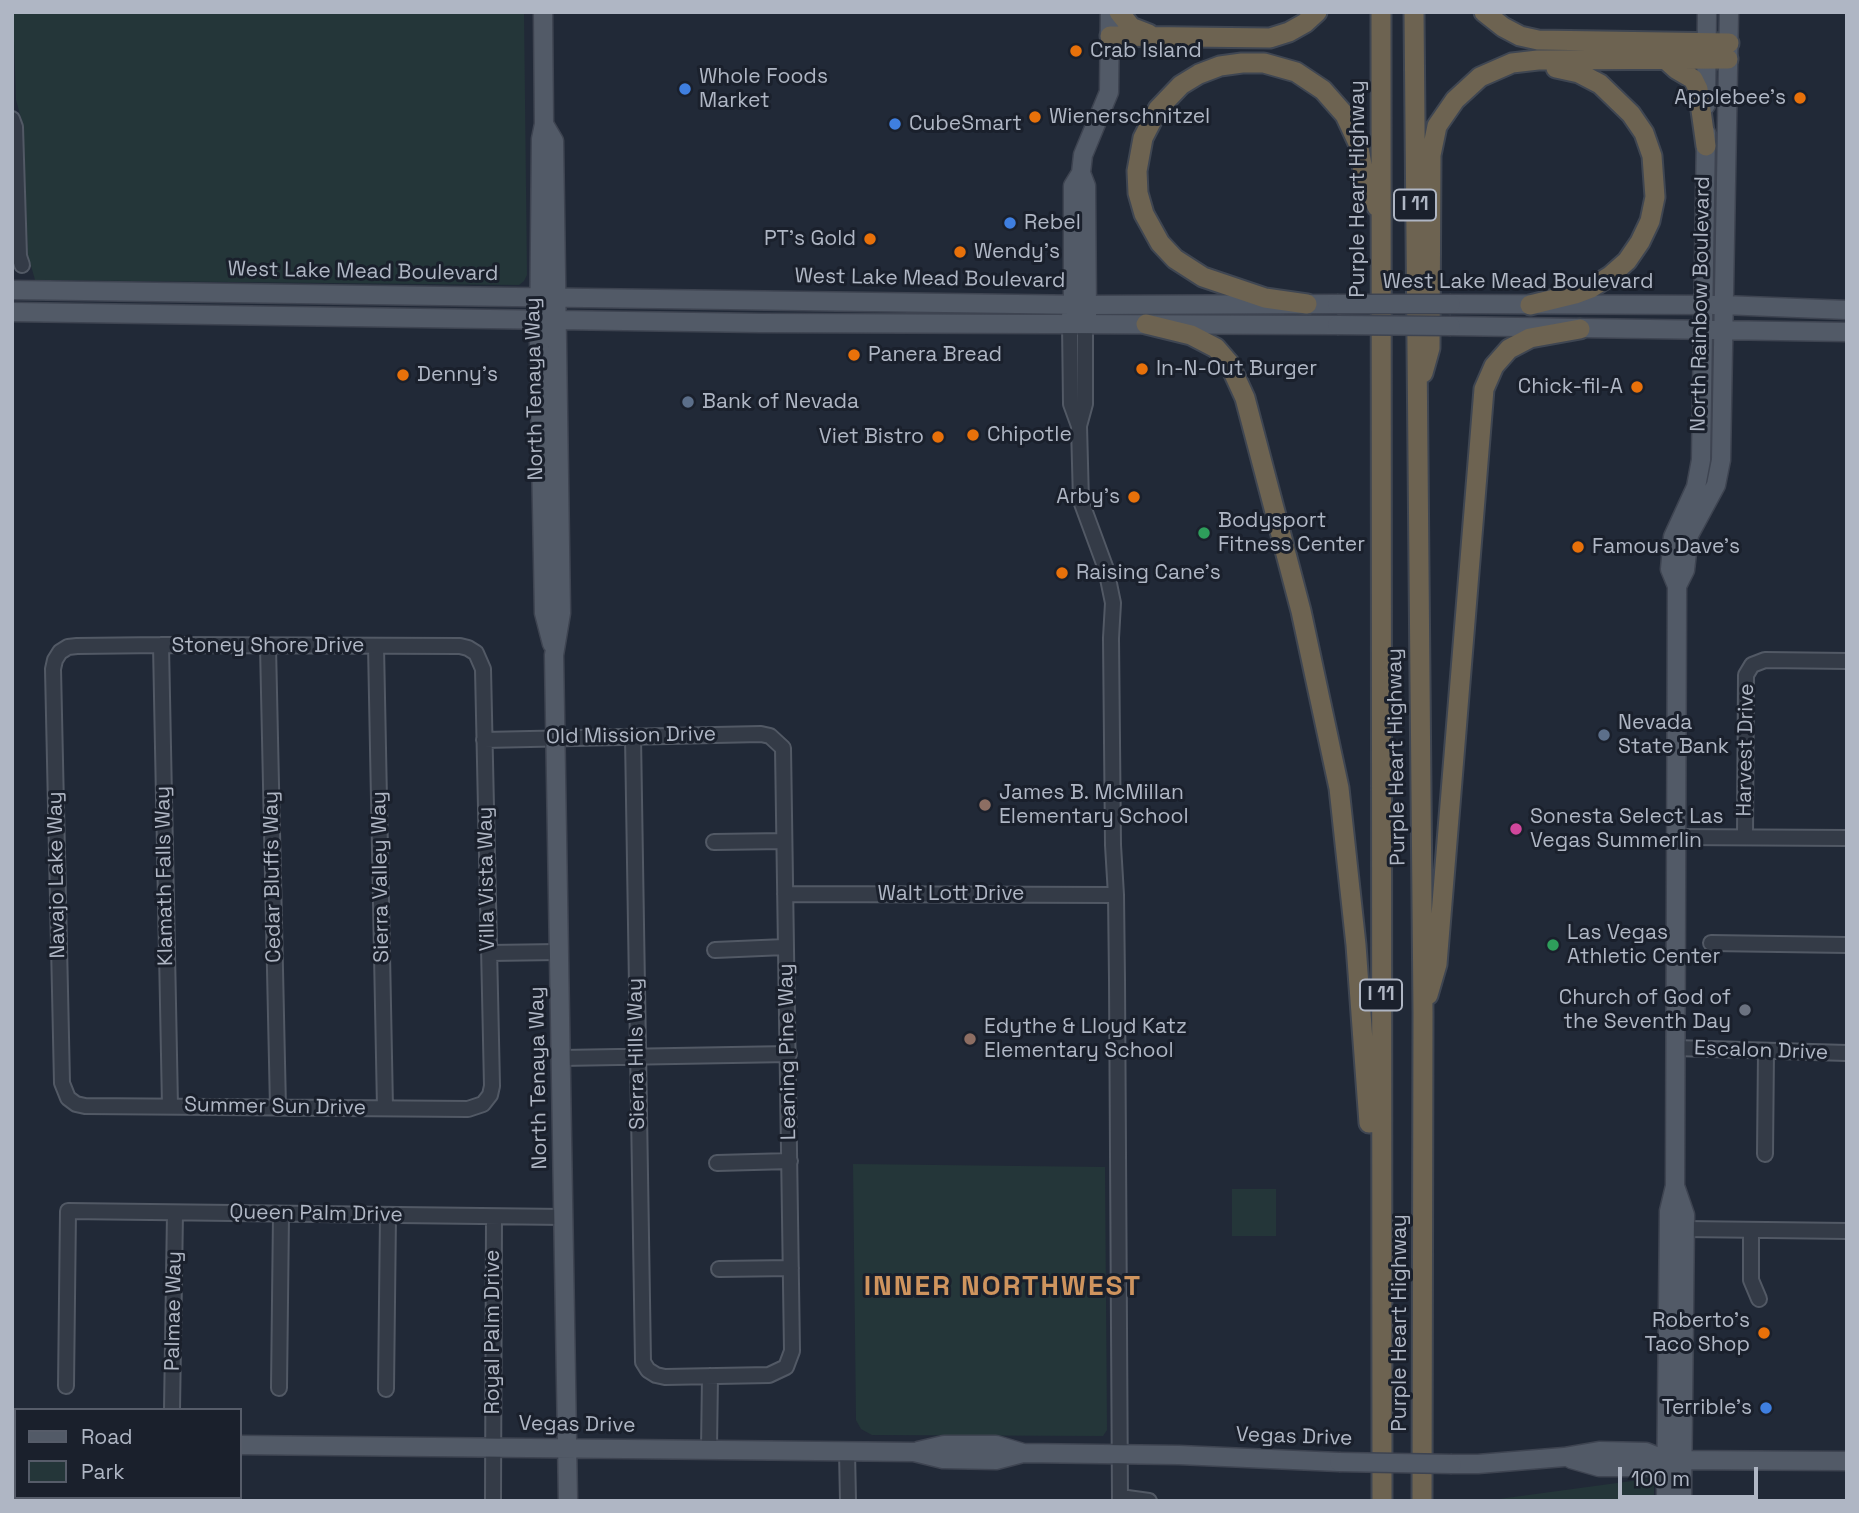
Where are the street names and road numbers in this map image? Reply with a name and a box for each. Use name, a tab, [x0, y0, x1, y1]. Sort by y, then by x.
street label: Purple Heart Highway	[1345, 80, 1371, 298]
street label: North Rainbow Boulevard	[1686, 176, 1716, 432]
road number: I 11	[1394, 190, 1436, 220]
street label: West Lake Mead Boulevard	[227, 257, 499, 287]
street label: West Lake Mead Boulevard	[794, 264, 1066, 294]
street label: West Lake Mead Boulevard	[1383, 269, 1653, 295]
street label: North Tenaya Way	[521, 297, 549, 481]
street label: Stoney Shore Drive	[171, 633, 365, 659]
street label: Purple Heart Highway	[1383, 648, 1411, 866]
street label: Harvest Drive	[1732, 683, 1760, 817]
street label: Old Mission Drive	[546, 722, 716, 750]
street label: Klamath Falls Way	[151, 786, 179, 966]
street label: Navajo Lake Way	[43, 791, 71, 959]
street label: Cedar Bluffs Way	[259, 791, 287, 963]
street label: Sierra Valley Way	[367, 791, 395, 963]
street label: Villa Vista Way	[473, 806, 501, 952]
street label: Walt Lott Drive	[878, 881, 1024, 907]
street label: Leaning Pine Way	[774, 963, 802, 1141]
street label: Sierra Hills Way	[623, 978, 651, 1130]
road number: I 11	[1360, 979, 1402, 1010]
street label: North Tenaya Way	[525, 986, 553, 1170]
street label: Escalon Drive	[1693, 1036, 1829, 1066]
street label: Summer Sun Drive	[184, 1093, 366, 1121]
street label: Queen Palm Drive	[229, 1200, 403, 1228]
street label: Purple Heart Highway	[1387, 1214, 1413, 1432]
street label: Royal Palm Drive	[480, 1249, 506, 1415]
street label: Palmae Way	[160, 1251, 188, 1371]
street label: Vegas Drive	[518, 1411, 636, 1439]
street label: Vegas Drive	[1235, 1422, 1353, 1452]

